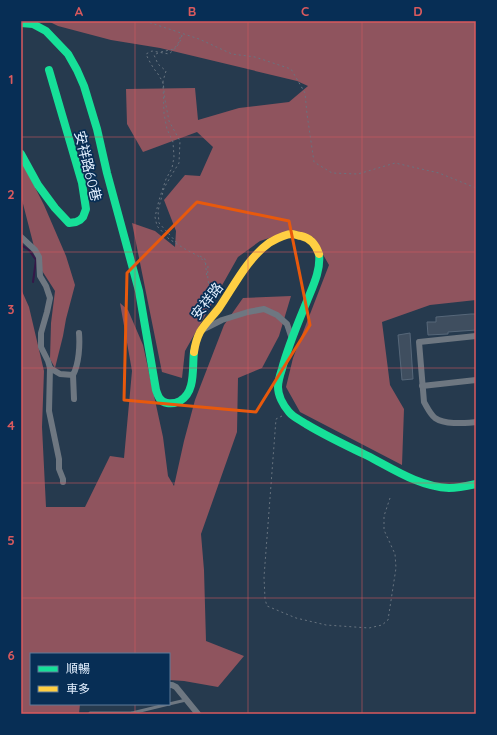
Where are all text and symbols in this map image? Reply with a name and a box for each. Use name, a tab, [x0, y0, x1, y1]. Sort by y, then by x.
text: A	[75, 3, 84, 19]
text: B	[188, 3, 196, 19]
text: C	[301, 3, 309, 19]
text: D	[413, 3, 423, 19]
text: 1	[8, 71, 14, 87]
street label: 安祥路60巷	[71, 129, 105, 203]
text: 2	[7, 186, 15, 202]
street label: 安祥路	[187, 279, 227, 323]
text: 3	[8, 301, 15, 317]
text: 4	[7, 417, 15, 433]
text: 5	[7, 532, 15, 548]
text: 6	[7, 647, 15, 663]
legend	[30, 653, 170, 705]
text: 順暢	[66, 661, 90, 676]
text: 車多	[66, 681, 90, 696]

